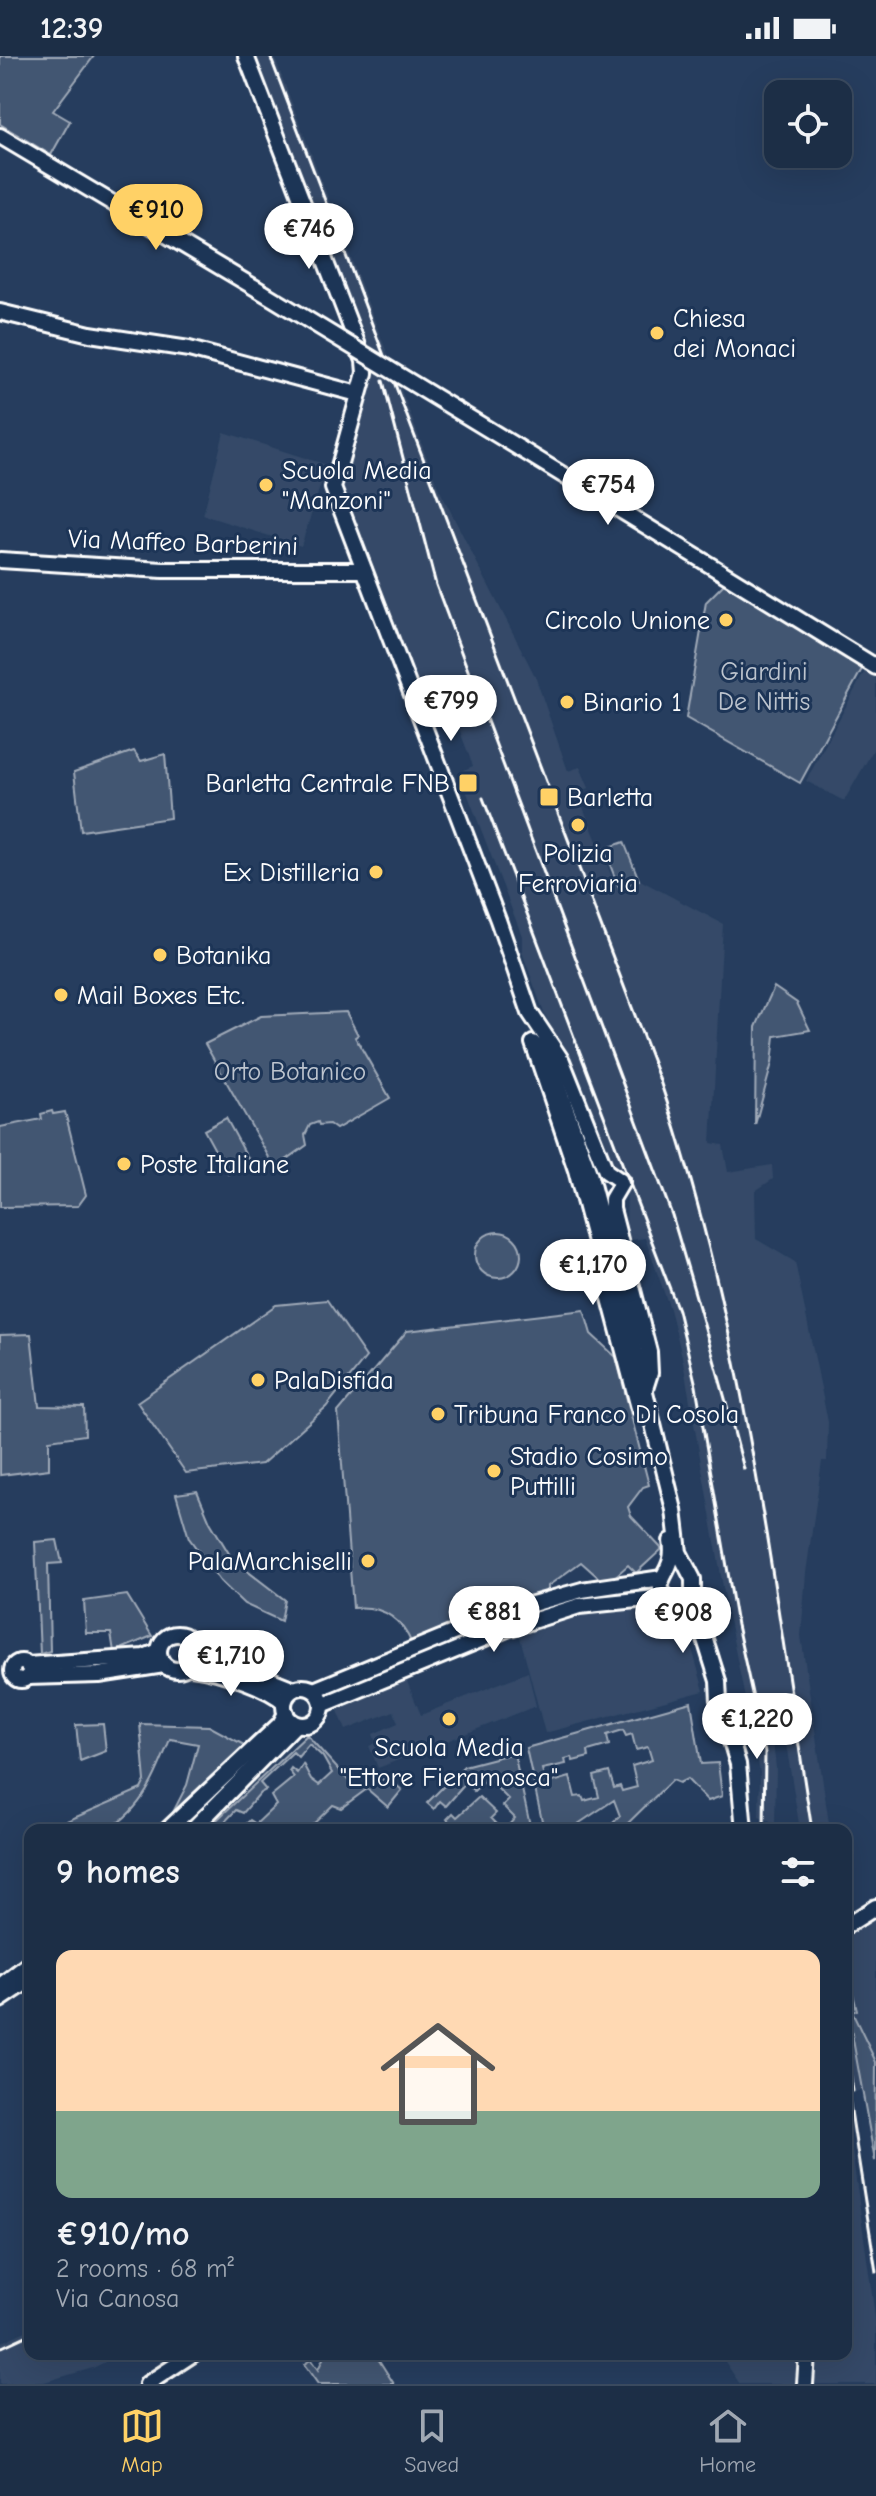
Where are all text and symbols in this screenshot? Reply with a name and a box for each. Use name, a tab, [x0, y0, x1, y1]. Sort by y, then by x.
text: 12:39	[40, 11, 103, 46]
map controls	[764, 80, 852, 168]
button: locate	[764, 80, 852, 168]
pin: €910	[109, 184, 203, 252]
text: €910	[128, 195, 184, 225]
pin: €746	[262, 203, 356, 271]
text: €746	[282, 214, 336, 244]
place label: Chiesa dei Monaci	[673, 304, 796, 364]
marker: Chiesa dei Monaci	[648, 324, 666, 342]
place label: Scuola Media "Manzoni"	[282, 456, 432, 516]
pin: €754	[561, 459, 655, 527]
text: €754	[580, 470, 636, 500]
marker: Scuola Media "Manzoni"	[257, 476, 275, 494]
street label: Via Maffeo Barberini	[68, 524, 298, 562]
place label: Circolo Unione	[545, 606, 710, 636]
marker: Circolo Unione	[717, 611, 735, 629]
park label: Giardini De Nittis	[718, 657, 810, 717]
pin: €799	[404, 675, 498, 743]
text: €799	[423, 686, 479, 716]
place label: Binario 1	[583, 688, 682, 718]
marker: Binario 1	[558, 693, 576, 711]
place label: Barletta Centrale FNB	[206, 769, 450, 799]
marker: Barletta Centrale FNB	[457, 772, 479, 794]
place label: Barletta	[567, 783, 653, 813]
marker: Barletta	[538, 786, 560, 808]
marker: Polizia Ferroviaria	[569, 816, 587, 834]
place label: Polizia Ferroviaria	[518, 839, 638, 899]
place label: Ex Distilleria	[223, 858, 360, 888]
marker: Ex Distilleria	[367, 863, 385, 881]
place label: Botanika	[176, 941, 271, 971]
marker: Botanika	[151, 946, 169, 964]
place label: Mail Boxes Etc.	[77, 981, 245, 1011]
marker: Mail Boxes Etc.	[52, 986, 70, 1004]
park label: Orto Botanico	[214, 1057, 366, 1087]
place label: Poste Italiane	[140, 1150, 289, 1180]
marker: Poste Italiane	[115, 1155, 133, 1173]
pin: €1,170	[528, 1239, 658, 1307]
text: €1,170	[558, 1250, 628, 1280]
place label: PalaDisfida	[274, 1366, 394, 1396]
marker: PalaDisfida	[249, 1371, 267, 1389]
place label: Tribuna Franco Di Cosola	[454, 1400, 739, 1430]
marker: Tribuna Franco Di Cosola	[429, 1405, 447, 1423]
place label: Stadio Cosimo Puttilli	[510, 1442, 668, 1502]
marker: Stadio Cosimo Puttilli	[485, 1462, 503, 1480]
place label: PalaMarchiselli	[188, 1547, 352, 1577]
marker: PalaMarchiselli	[359, 1552, 377, 1570]
pin: €881	[447, 1586, 541, 1654]
pin: €908	[636, 1587, 730, 1655]
text: €881	[467, 1597, 521, 1627]
text: €908	[653, 1598, 713, 1628]
pin: €1,710	[166, 1630, 296, 1698]
text: €1,710	[196, 1641, 266, 1671]
pin: €1,220	[692, 1693, 822, 1761]
text: €1,220	[720, 1704, 794, 1734]
marker: Scuola Media "Ettore Fieramosca"	[440, 1710, 458, 1728]
place label: Scuola Media "Ettore Fieramosca"	[340, 1733, 558, 1793]
icon: filters	[776, 1850, 820, 1894]
text: 9 homes	[56, 1852, 180, 1892]
icon: home	[366, 2002, 510, 2146]
text: €910/mo	[56, 2214, 190, 2254]
text: 2 rooms · 68 m²	[56, 2254, 234, 2284]
text: Via Canosa	[56, 2284, 179, 2314]
tab: Map	[120, 2404, 164, 2478]
tab: Saved	[404, 2404, 459, 2478]
tab: Home	[699, 2404, 756, 2478]

